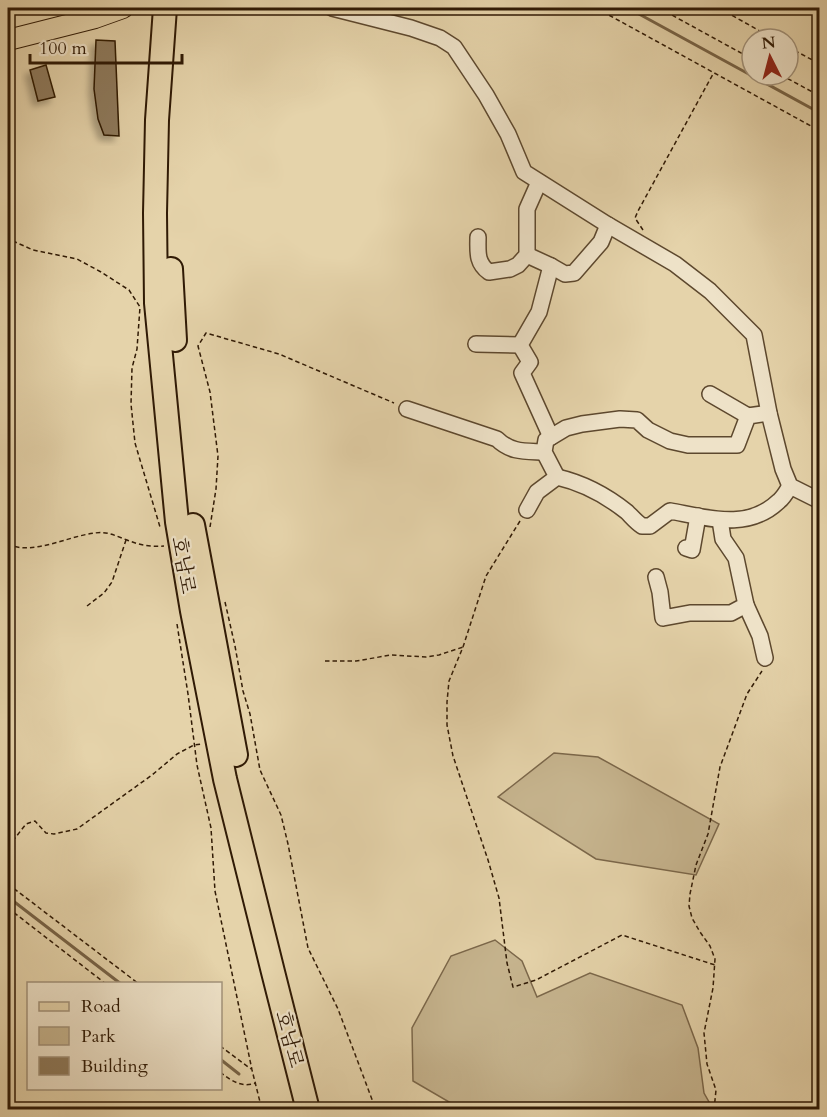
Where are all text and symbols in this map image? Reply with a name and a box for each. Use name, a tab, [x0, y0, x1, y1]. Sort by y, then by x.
scale bar	[30, 27, 182, 65]
north arrow	[740, 27, 800, 87]
text: N	[760, 31, 777, 55]
text: 100 m	[39, 36, 87, 61]
street label: 호남로	[165, 534, 202, 596]
legend	[27, 982, 222, 1090]
text: Road	[81, 994, 121, 1019]
street label: 호남로	[269, 1008, 310, 1071]
text: Park	[81, 1024, 116, 1049]
text: Building	[81, 1054, 149, 1079]

